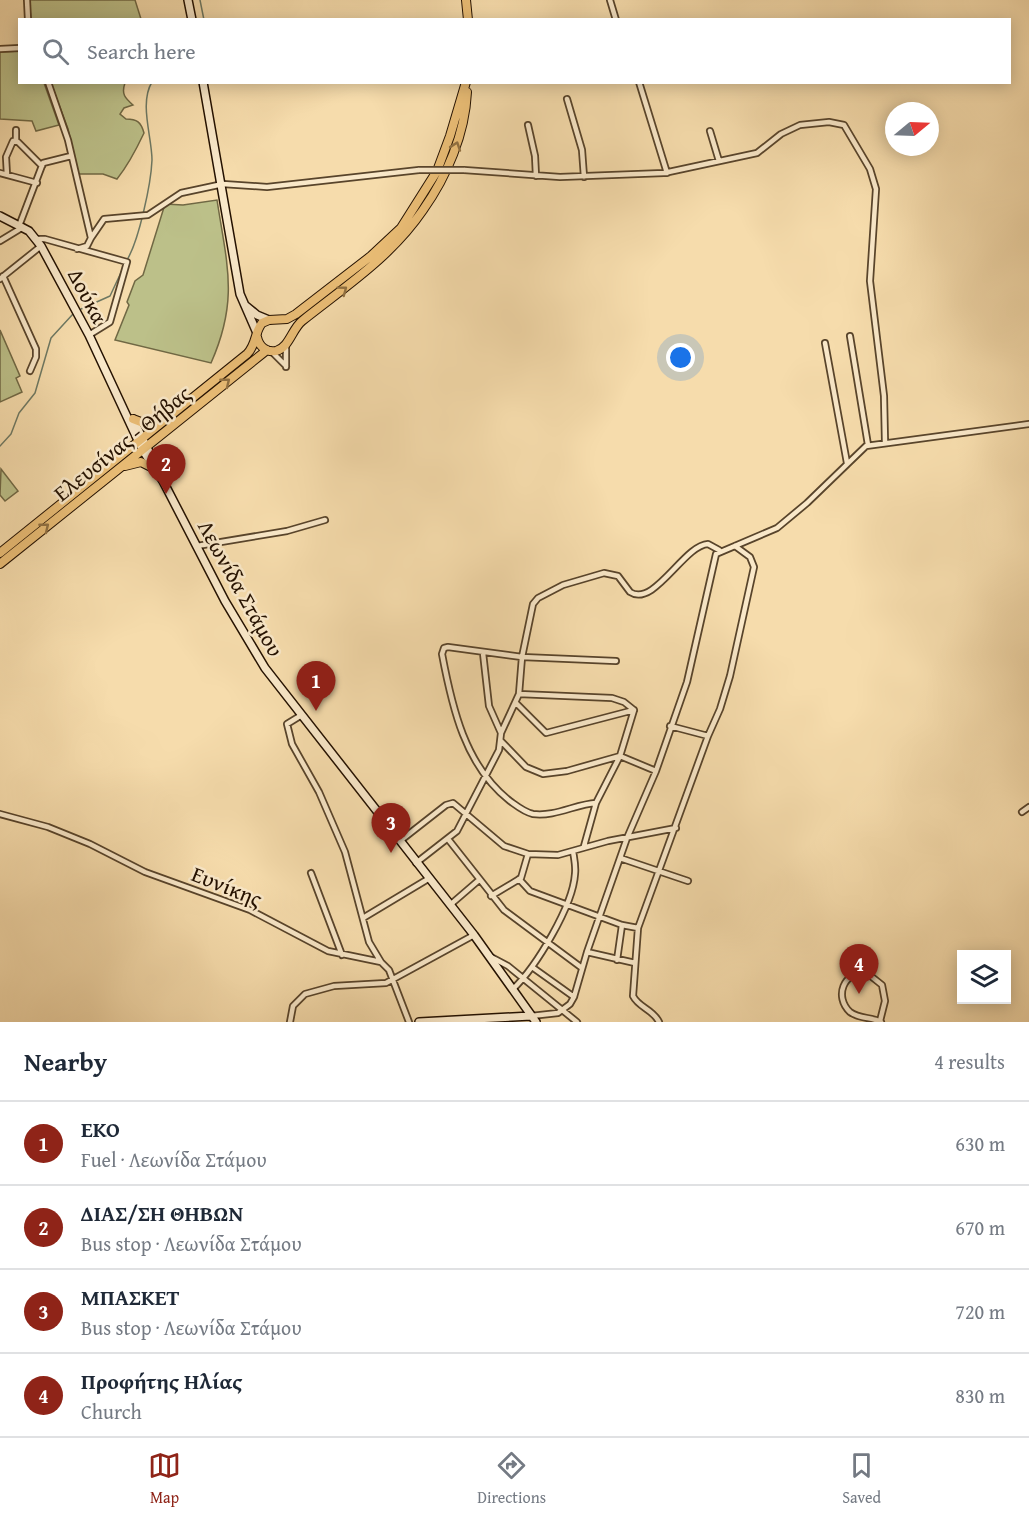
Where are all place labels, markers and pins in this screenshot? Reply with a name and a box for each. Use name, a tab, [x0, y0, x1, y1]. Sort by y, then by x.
pin: 2	[146, 444, 186, 494]
pin: 1	[296, 662, 336, 711]
pin: 3	[372, 804, 410, 853]
pin: 4	[840, 944, 878, 994]

